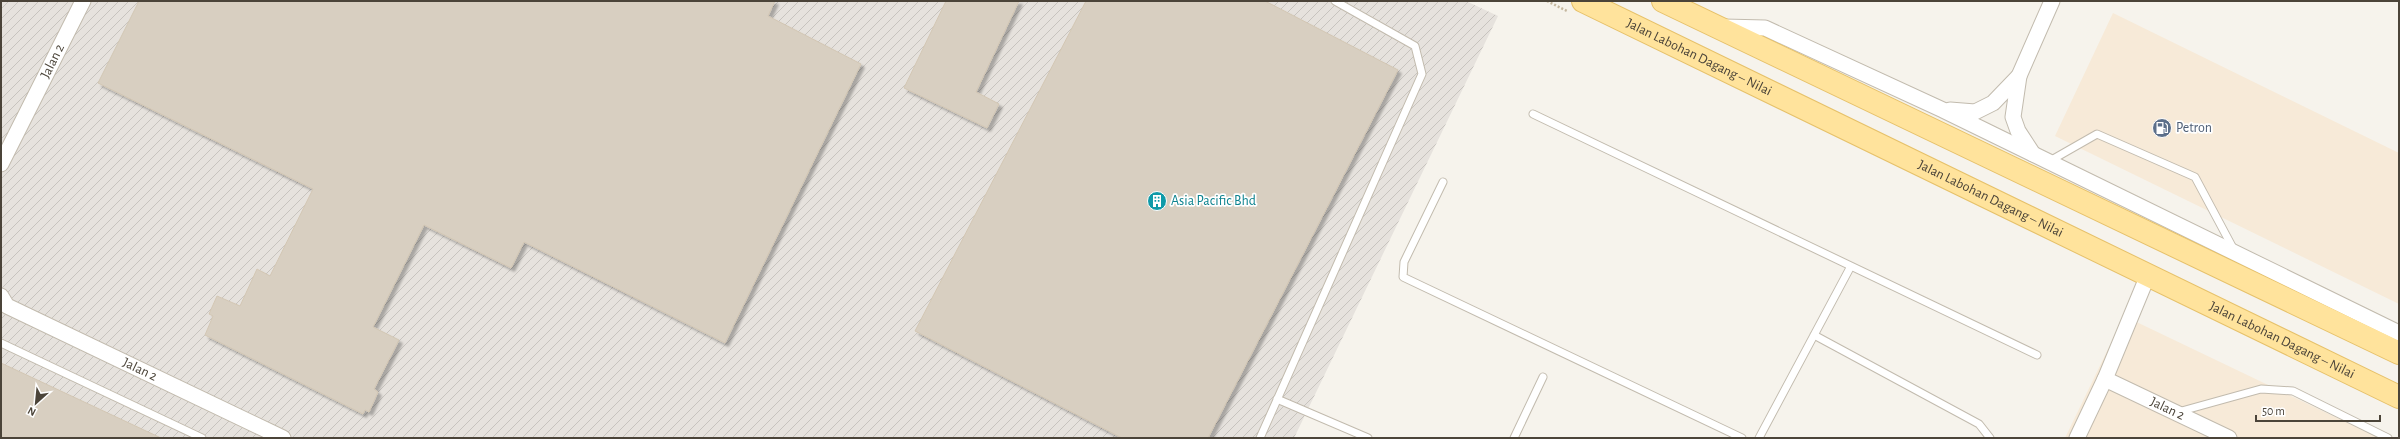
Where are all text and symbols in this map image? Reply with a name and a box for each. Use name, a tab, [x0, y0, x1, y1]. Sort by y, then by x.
street label: Jalan Labohan Dagang ‒ Nilai	[1624, 16, 1774, 98]
street label: Jalan 2	[38, 42, 67, 81]
fuel station icon: Petron	[2151, 117, 2173, 139]
place label: Petron	[2176, 121, 2212, 135]
street label: Jalan Labohan Dagang ‒ Nilai	[1916, 158, 2065, 240]
building icon: Asia Pacific Bhd	[1146, 190, 1168, 212]
place label: Asia Pacific Bhd	[1171, 194, 1256, 208]
street label: Jalan Labohan Dagang ‒ Nilai	[2207, 299, 2357, 381]
street label: Jalan 2	[121, 355, 159, 384]
north arrow	[16, 383, 56, 423]
street label: Jalan 2	[2148, 395, 2187, 423]
scale bar	[2256, 397, 2380, 423]
text: N	[26, 405, 38, 418]
text: 50 m	[2262, 405, 2285, 417]

